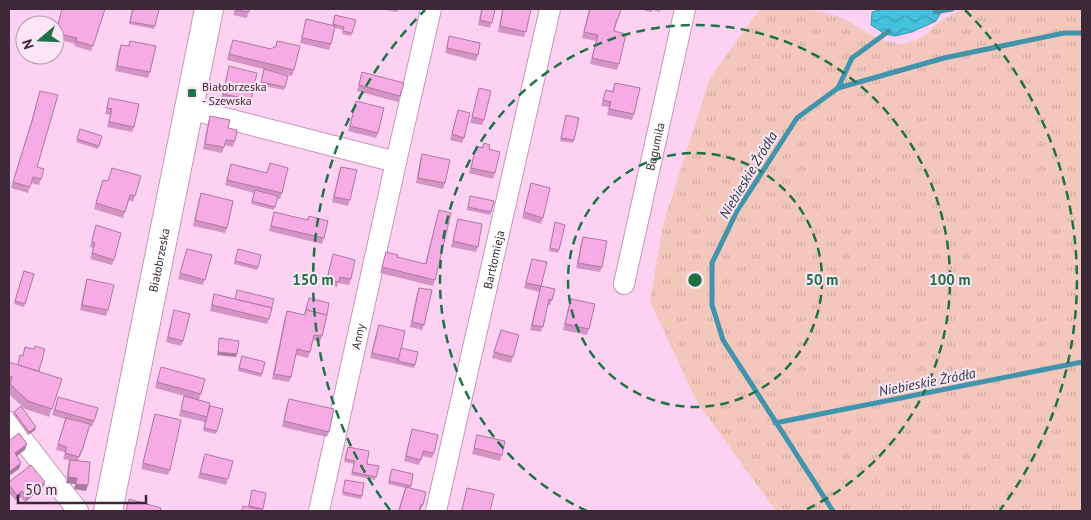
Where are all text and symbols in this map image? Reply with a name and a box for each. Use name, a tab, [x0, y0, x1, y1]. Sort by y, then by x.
north arrow	[15, 15, 65, 65]
text: N	[18, 37, 38, 52]
place label: Białobrzeska - Szewska	[202, 79, 267, 108]
marker: Białobrzeska - Szewska	[186, 87, 198, 99]
street label: Bogumiła	[642, 121, 667, 172]
water label: Niebieskie Źródła	[715, 128, 781, 222]
street label: Białobrzeska	[145, 227, 172, 293]
street label: Bartłomieja	[479, 229, 507, 290]
text: 150 m	[292, 270, 334, 289]
text: 50 m	[806, 270, 838, 289]
text: 100 m	[929, 270, 971, 289]
centre of rings	[686, 271, 704, 289]
street label: Anny	[347, 322, 368, 350]
water label: Niebieskie Żródła	[877, 364, 977, 400]
scale bar	[18, 472, 145, 504]
text: 50 m	[25, 480, 58, 499]

